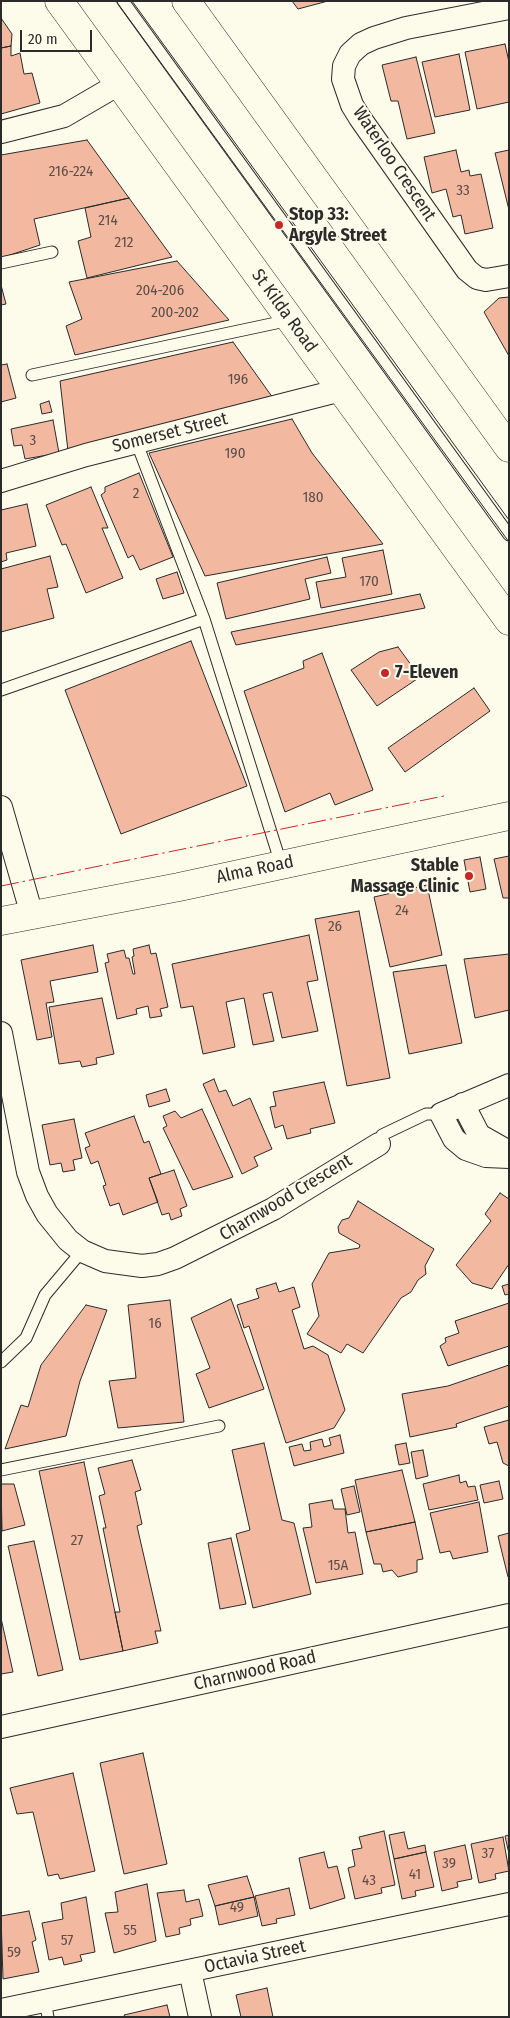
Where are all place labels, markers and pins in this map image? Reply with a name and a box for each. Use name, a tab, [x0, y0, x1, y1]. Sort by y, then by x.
place label: Stop 33: Argyle Street	[289, 204, 387, 246]
marker: Stop 33: Argyle Street	[273, 219, 285, 231]
place label: 7-Eleven	[395, 662, 458, 684]
marker: 7-Eleven	[379, 667, 391, 679]
place label: Stable Massage Clinic	[351, 855, 459, 898]
marker: Stable Massage Clinic	[463, 870, 475, 882]

